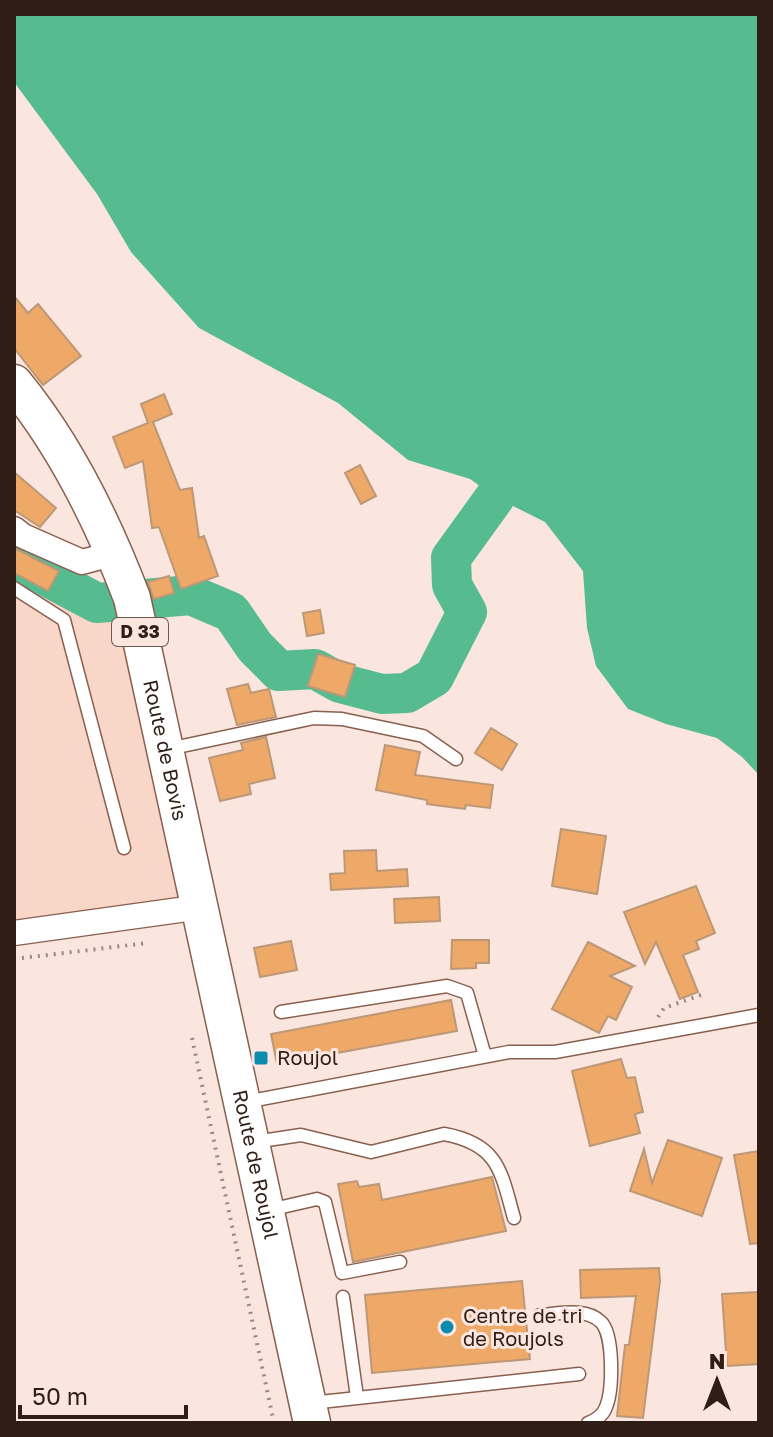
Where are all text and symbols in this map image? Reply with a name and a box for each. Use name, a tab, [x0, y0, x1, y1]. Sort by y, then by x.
road number: D 33	[112, 618, 168, 646]
street label: Route de Bovis	[139, 677, 193, 822]
place label: Roujol	[277, 1045, 338, 1069]
marker: Roujol	[252, 1049, 270, 1067]
street label: Route de Roujol	[229, 1087, 285, 1241]
place label: Centre de tri de Roujols	[463, 1303, 583, 1350]
marker: Centre de tri de Roujols	[438, 1318, 456, 1336]
north arrow	[677, 1341, 757, 1421]
text: N	[709, 1347, 725, 1374]
scale bar	[20, 1369, 186, 1419]
text: 50 m	[32, 1381, 88, 1410]

